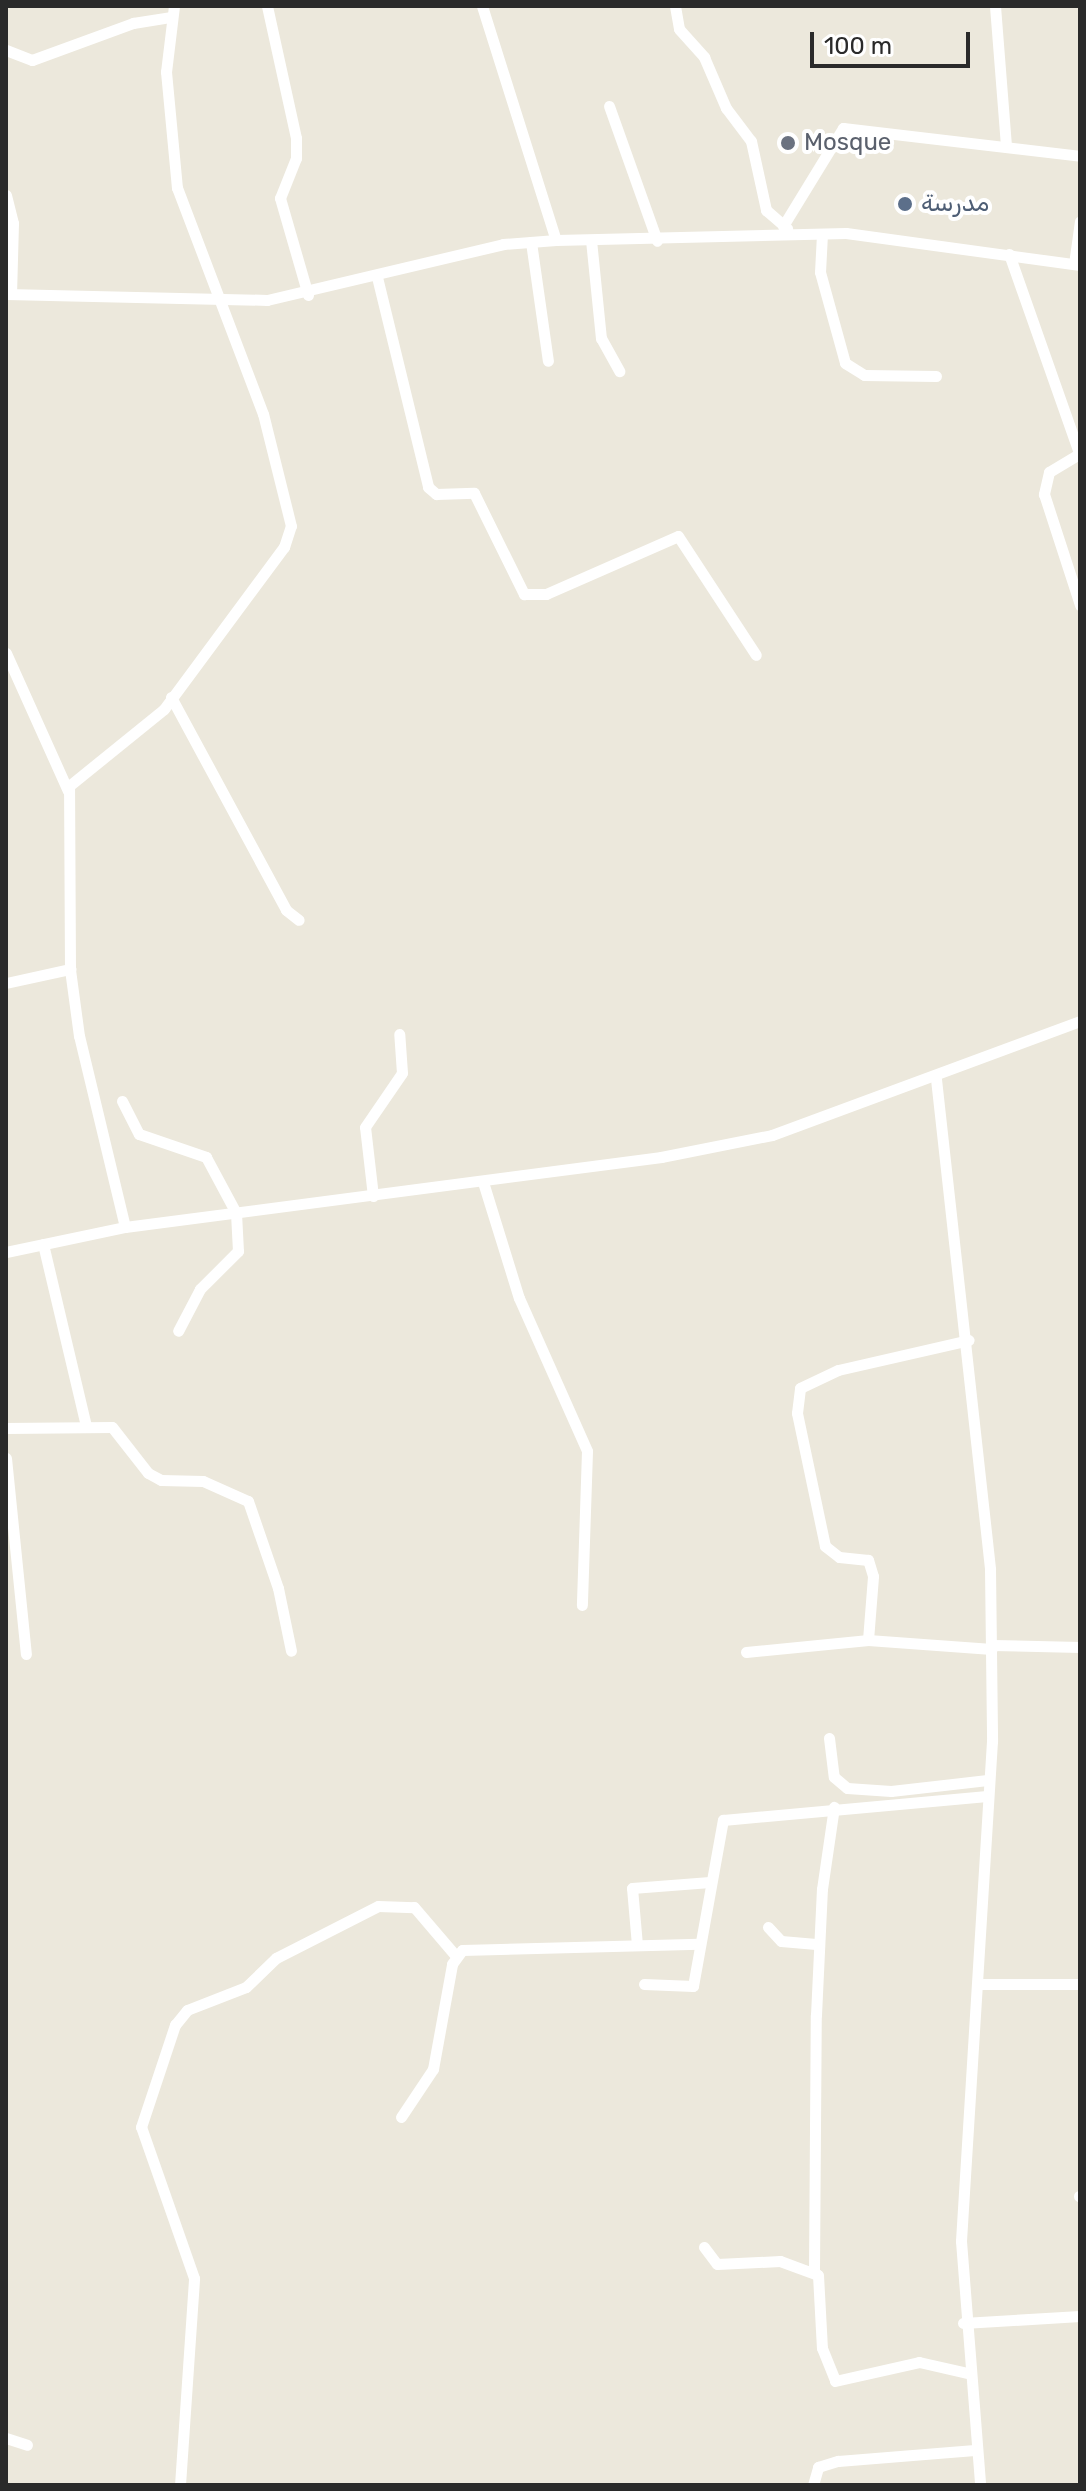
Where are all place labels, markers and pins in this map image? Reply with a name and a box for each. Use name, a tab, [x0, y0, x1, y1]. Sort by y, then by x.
place label: Mosque	[804, 129, 891, 157]
marker: Mosque	[779, 134, 797, 152]
place label: مدرسة	[921, 190, 989, 218]
marker: مدرسة	[896, 195, 914, 213]

